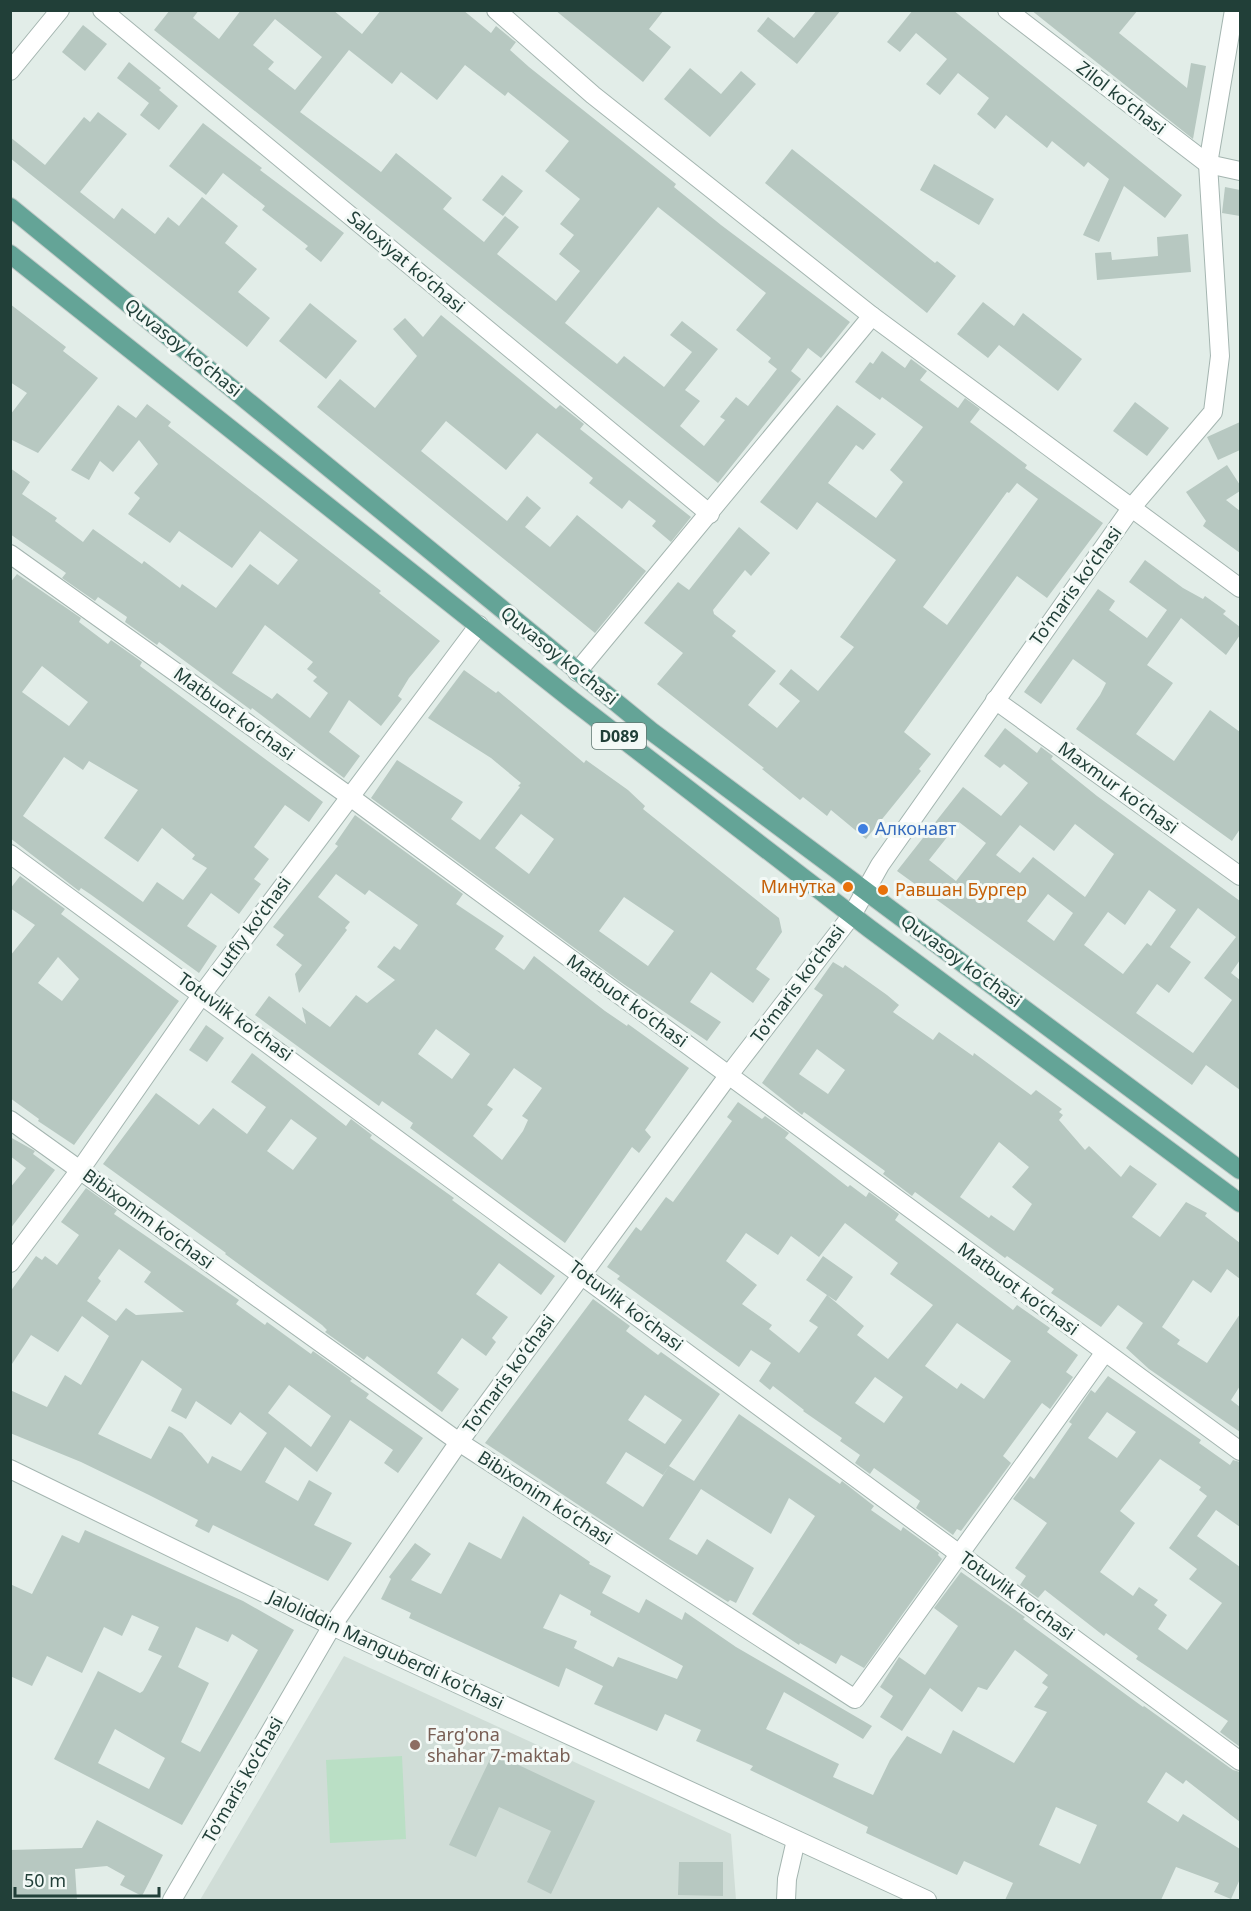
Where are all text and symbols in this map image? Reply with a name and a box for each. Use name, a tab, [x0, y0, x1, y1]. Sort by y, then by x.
street label: Zilol koʻchasi	[1072, 55, 1171, 139]
street label: Saloxiyat koʻchasi	[343, 205, 470, 318]
street label: Quvasoy koʻchasi	[120, 293, 247, 402]
street label: Toʻmaris koʻchasi	[1024, 521, 1127, 650]
street label: Quvasoy koʻchasi	[496, 601, 623, 710]
street label: Matbuot koʻchasi	[169, 661, 300, 765]
road number: D089	[592, 723, 646, 749]
street label: Maxmur koʻchasi	[1054, 736, 1183, 839]
place label: Алконавт	[875, 816, 957, 840]
marker: Алконавт	[856, 822, 870, 836]
street label: Lutfiy koʻchasi	[207, 871, 296, 981]
place label: Минутка	[761, 874, 836, 898]
place label: Равшан Бургер	[895, 877, 1027, 901]
marker: Минутка	[841, 880, 855, 894]
marker: Равшан Бургер	[876, 883, 890, 897]
street label: Quvasoy koʻchasi	[896, 908, 1027, 1012]
street label: Toʻmaris koʻchasi	[745, 920, 849, 1047]
street label: Matbuot koʻchasi	[562, 948, 693, 1052]
street label: Totuvlik koʻchasi	[173, 966, 298, 1066]
street label: Bibixonim koʻchasi	[78, 1163, 219, 1274]
street label: Matbuot koʻchasi	[953, 1236, 1084, 1340]
street label: Totuvlik koʻchasi	[565, 1254, 688, 1356]
street label: Toʻmaris koʻchasi	[457, 1309, 560, 1438]
street label: Bibixonim koʻchasi	[474, 1445, 618, 1550]
street label: Totuvlik koʻchasi	[955, 1545, 1080, 1645]
street label: Jaloliddin Manguberdi ko'chasi	[263, 1583, 508, 1714]
street label: Toʻmaris koʻchasi	[196, 1712, 288, 1847]
place label: Farg'ona shahar 7-maktab	[427, 1722, 570, 1767]
marker: Farg'ona shahar 7-maktab	[408, 1738, 422, 1752]
scale bar	[15, 1860, 159, 1898]
text: 50 m	[24, 1868, 66, 1892]

